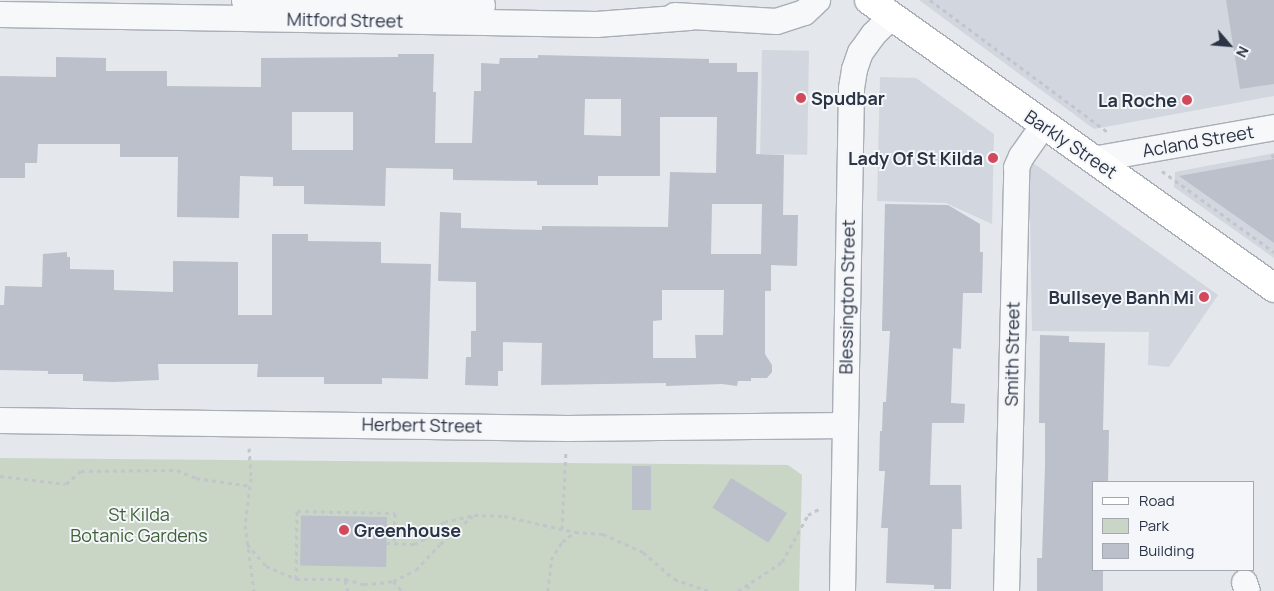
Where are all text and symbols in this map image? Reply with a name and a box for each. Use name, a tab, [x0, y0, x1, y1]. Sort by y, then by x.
street label: Mitford Street	[286, 8, 404, 32]
north arrow	[1204, 20, 1254, 70]
text: N	[1232, 43, 1254, 61]
place label: Spudbar	[811, 87, 885, 109]
place label: La Roche	[1098, 89, 1177, 111]
marker: Spudbar	[795, 92, 807, 104]
marker: La Roche	[1181, 94, 1193, 106]
street label: Barkly Street	[1021, 105, 1121, 183]
street label: Acland Street	[1140, 121, 1256, 161]
place label: Lady Of St Kilda	[848, 147, 983, 169]
marker: Lady Of St Kilda	[987, 152, 999, 164]
street label: Blessington Street	[835, 219, 859, 375]
place label: Bullseye Banh Mi	[1048, 286, 1194, 308]
marker: Bullseye Banh Mi	[1198, 291, 1210, 303]
street label: Smith Street	[1000, 301, 1024, 407]
street label: Herbert Street	[361, 413, 483, 437]
legend	[1092, 481, 1254, 571]
text: Road	[1139, 490, 1175, 511]
park label: St Kilda Botanic Gardens	[70, 504, 208, 546]
text: Park	[1139, 515, 1169, 536]
place label: Greenhouse	[354, 519, 461, 541]
marker: Greenhouse	[338, 524, 350, 536]
text: Building	[1139, 540, 1194, 561]

